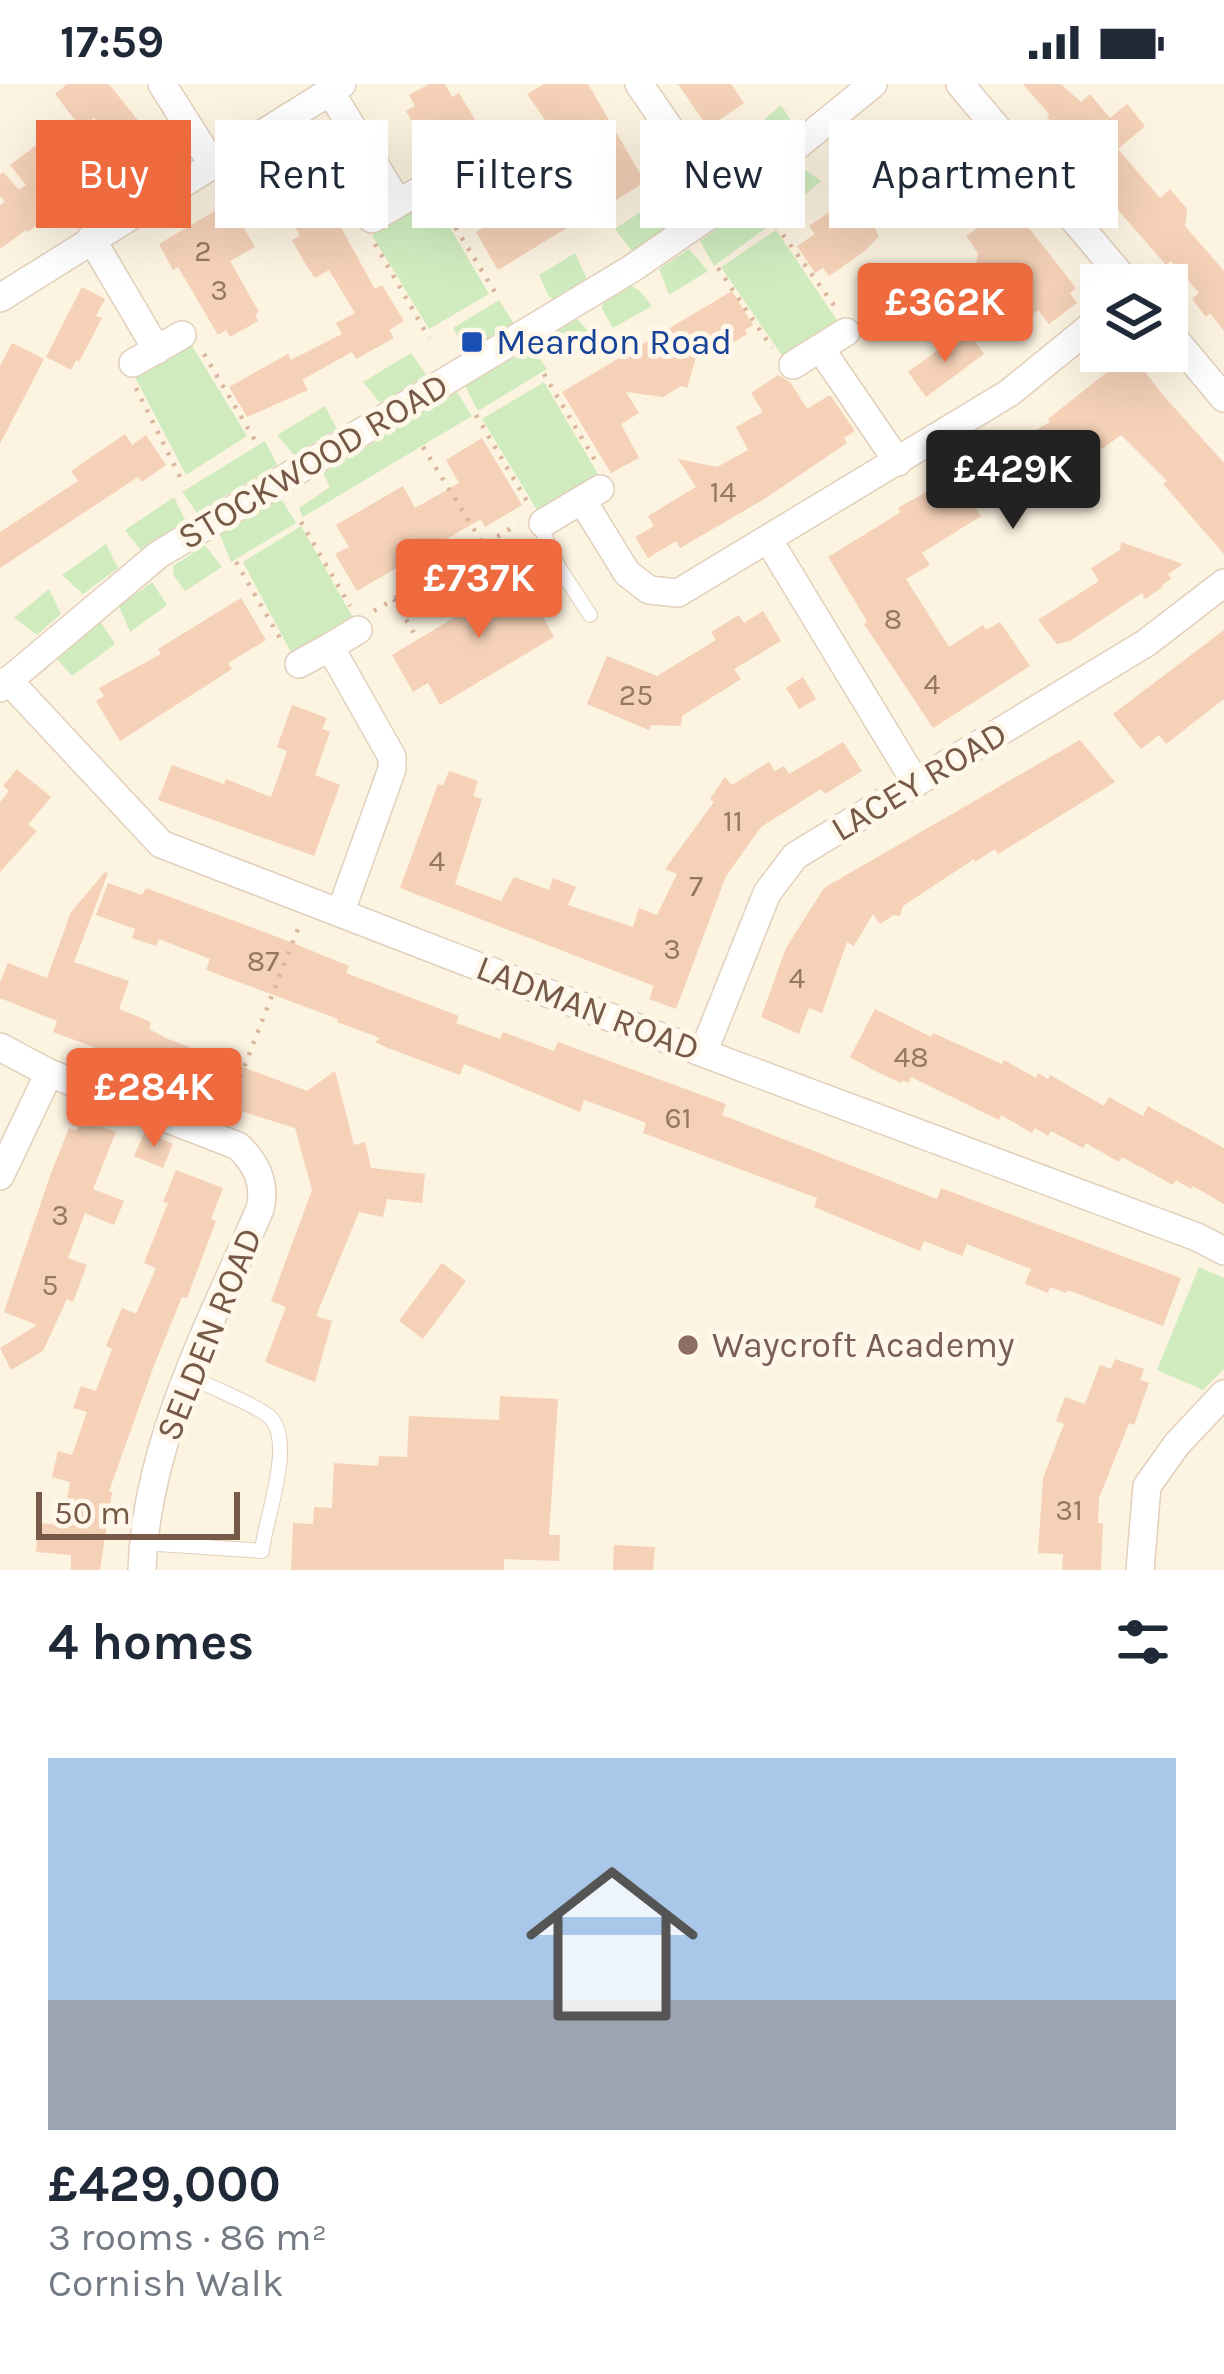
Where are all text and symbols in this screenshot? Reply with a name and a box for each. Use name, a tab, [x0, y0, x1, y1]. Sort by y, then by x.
text: 17:59	[60, 16, 164, 68]
chip: Buy	[36, 120, 191, 228]
chip: Rent	[215, 120, 388, 228]
chip: Filters	[412, 120, 616, 228]
chip: New	[640, 120, 805, 228]
chip: Apartment	[829, 120, 1118, 228]
house number: 2	[194, 233, 212, 269]
pin: £362K	[861, 263, 1029, 365]
map controls	[1080, 264, 1188, 372]
button: layers	[1080, 264, 1188, 372]
house number: 3	[210, 272, 228, 308]
text: £362K	[885, 279, 1005, 325]
place label: Meardon Road	[496, 321, 732, 363]
marker: Meardon Road	[459, 329, 485, 355]
street label: STOCKWOOD ROAD	[170, 364, 456, 558]
pin: £429K	[929, 430, 1097, 532]
text: £429K	[953, 446, 1073, 492]
house number: 14	[710, 474, 737, 510]
pin: £737K	[395, 539, 563, 641]
text: £737K	[423, 555, 535, 601]
house number: 8	[884, 601, 902, 637]
house number: 4	[924, 666, 941, 702]
house number: 25	[619, 677, 653, 713]
street label: LACEY ROAD	[823, 712, 1015, 850]
house number: 11	[723, 803, 743, 839]
house number: 4	[429, 843, 446, 879]
house number: 7	[689, 868, 703, 904]
house number: 3	[663, 931, 681, 967]
house number: 87	[247, 943, 279, 979]
street label: LADMAN ROAD	[471, 946, 705, 1070]
house number: 4	[789, 960, 806, 996]
house number: 48	[893, 1039, 929, 1075]
pin: £284K	[70, 1048, 238, 1150]
text: £284K	[94, 1064, 214, 1110]
house number: 61	[664, 1100, 692, 1136]
house number: 3	[51, 1197, 69, 1233]
street label: SELDEN ROAD	[147, 1221, 271, 1447]
house number: 5	[42, 1267, 58, 1303]
place label: Waycroft Academy	[712, 1324, 1015, 1366]
marker: Waycroft Academy	[675, 1332, 701, 1358]
scale bar	[36, 1486, 240, 1539]
house number: 31	[1055, 1492, 1083, 1528]
text: 50 m	[54, 1494, 131, 1532]
icon: filters	[1110, 1609, 1176, 1675]
text: 4 homes	[48, 1612, 254, 1672]
icon: home	[504, 1836, 720, 2052]
text: £429,000	[48, 2154, 281, 2214]
text: 3 rooms · 86 m²	[48, 2214, 327, 2260]
text: Cornish Walk	[48, 2260, 284, 2306]

